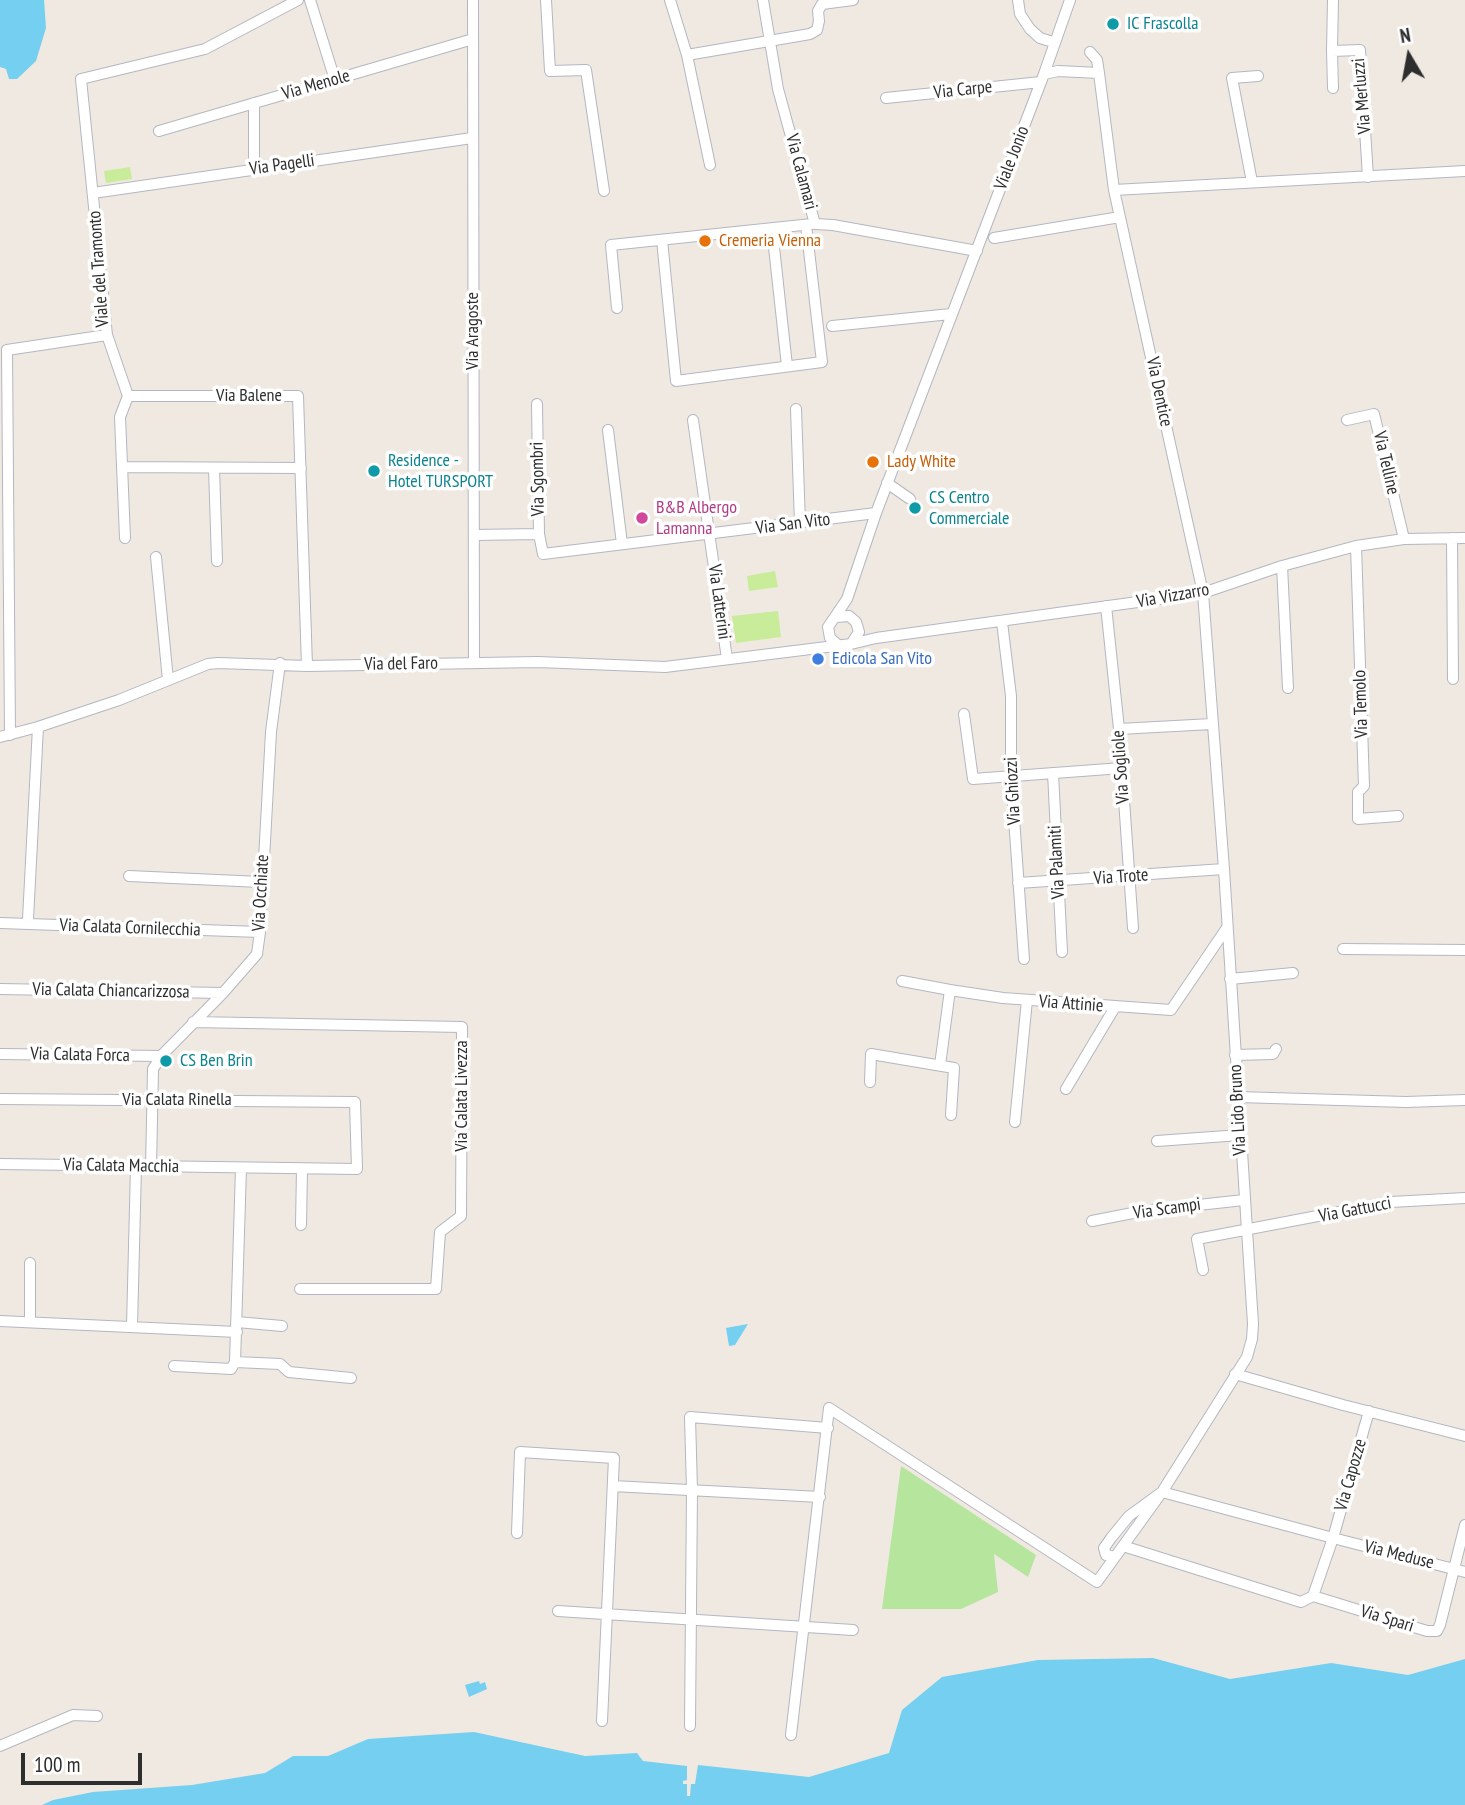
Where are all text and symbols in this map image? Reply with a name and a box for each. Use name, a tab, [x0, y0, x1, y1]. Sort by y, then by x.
place label: IC Frascolla	[1127, 13, 1198, 35]
marker: IC Frascolla	[1105, 16, 1121, 32]
north arrow	[1374, 21, 1444, 91]
text: N	[1398, 23, 1412, 48]
street label: Via Merluzzi	[1348, 57, 1376, 135]
street label: Via Menole	[280, 65, 352, 105]
street label: Via Carpe	[933, 76, 993, 104]
street label: Viale Jonio	[990, 123, 1034, 193]
street label: Via Calamari	[781, 132, 821, 212]
street label: Via Pagelli	[248, 150, 316, 180]
street label: Viale del Tramonto	[84, 210, 114, 328]
place label: Cremeria Vienna	[719, 230, 821, 252]
marker: Cremeria Vienna	[697, 233, 713, 249]
street label: Via Aragoste	[462, 292, 484, 370]
street label: Via Dentice	[1141, 355, 1177, 429]
street label: Via Balene	[216, 385, 282, 407]
street label: Via Telline	[1368, 429, 1404, 497]
street label: Via Sgombri	[527, 441, 549, 517]
place label: Residence - Hotel TURSPORT	[388, 450, 493, 492]
place label: Lady White	[887, 451, 956, 473]
marker: Lady White	[865, 454, 881, 470]
marker: Residence - Hotel TURSPORT	[366, 463, 382, 479]
place label: CS Centro Commerciale	[929, 487, 1009, 530]
place label: B&B Albergo Lamanna	[656, 497, 737, 540]
marker: CS Centro Commerciale	[907, 500, 923, 516]
street label: Via San Vito	[755, 509, 831, 539]
marker: B&B Albergo Lamanna	[634, 510, 650, 526]
street label: Via Latterini	[703, 563, 735, 641]
street label: Via Vizzarro	[1135, 579, 1211, 613]
place label: Edicola San Vito	[832, 648, 932, 670]
marker: Edicola San Vito	[810, 651, 826, 667]
street label: Via del Faro	[364, 653, 438, 675]
street label: Via Temolo	[1349, 669, 1373, 739]
street label: Via Sogliole	[1108, 729, 1134, 805]
street label: Via Ghiozzi	[1000, 756, 1026, 826]
street label: Via Palamiti	[1044, 825, 1070, 899]
street label: Via Occhiate	[248, 854, 274, 932]
street label: Via Trote	[1093, 864, 1149, 890]
street label: Via Calata Cornilecchia	[59, 915, 201, 941]
street label: Via Calata Chiancarizzosa	[32, 979, 190, 1003]
street label: Via Attinie	[1038, 991, 1104, 1017]
street label: Via Calata Livezza	[451, 1040, 473, 1152]
street label: Via Calata Forca	[30, 1043, 130, 1067]
place label: CS Ben Brin	[180, 1050, 253, 1072]
marker: CS Ben Brin	[158, 1053, 174, 1069]
street label: Via Lido Bruno	[1225, 1064, 1251, 1156]
street label: Via Calata Rinella	[122, 1089, 232, 1111]
street label: Via Calata Macchia	[63, 1154, 179, 1178]
street label: Via Gattucci	[1317, 1192, 1393, 1228]
street label: Via Scampi	[1132, 1194, 1202, 1224]
street label: Via Capozze	[1330, 1436, 1372, 1514]
street label: Via Meduse	[1362, 1536, 1436, 1574]
street label: Via Spari	[1358, 1601, 1416, 1637]
scale bar	[24, 1738, 145, 1782]
text: 100 m	[34, 1751, 80, 1778]

